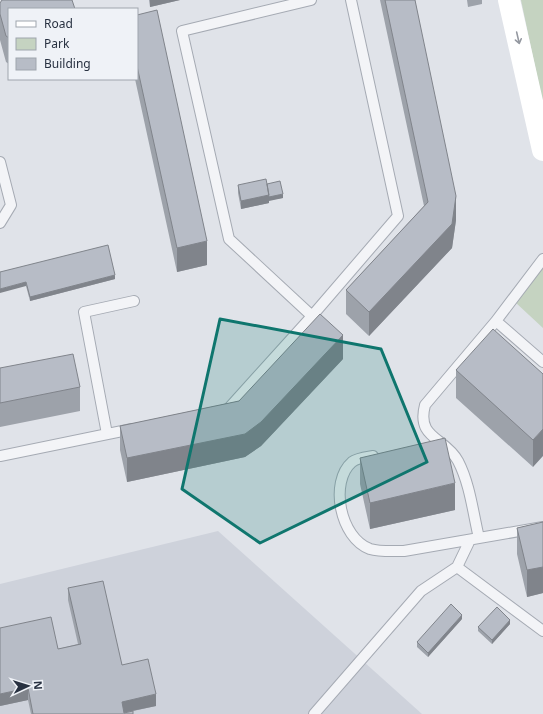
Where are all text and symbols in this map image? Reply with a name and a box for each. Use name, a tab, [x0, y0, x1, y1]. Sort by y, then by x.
legend	[8, 8, 138, 80]
text: Road	[44, 15, 73, 32]
one-way arrow	[514, 31, 522, 44]
text: Park	[44, 35, 70, 52]
text: Building	[44, 55, 91, 72]
north arrow	[8, 666, 48, 706]
text: N	[31, 680, 46, 690]

